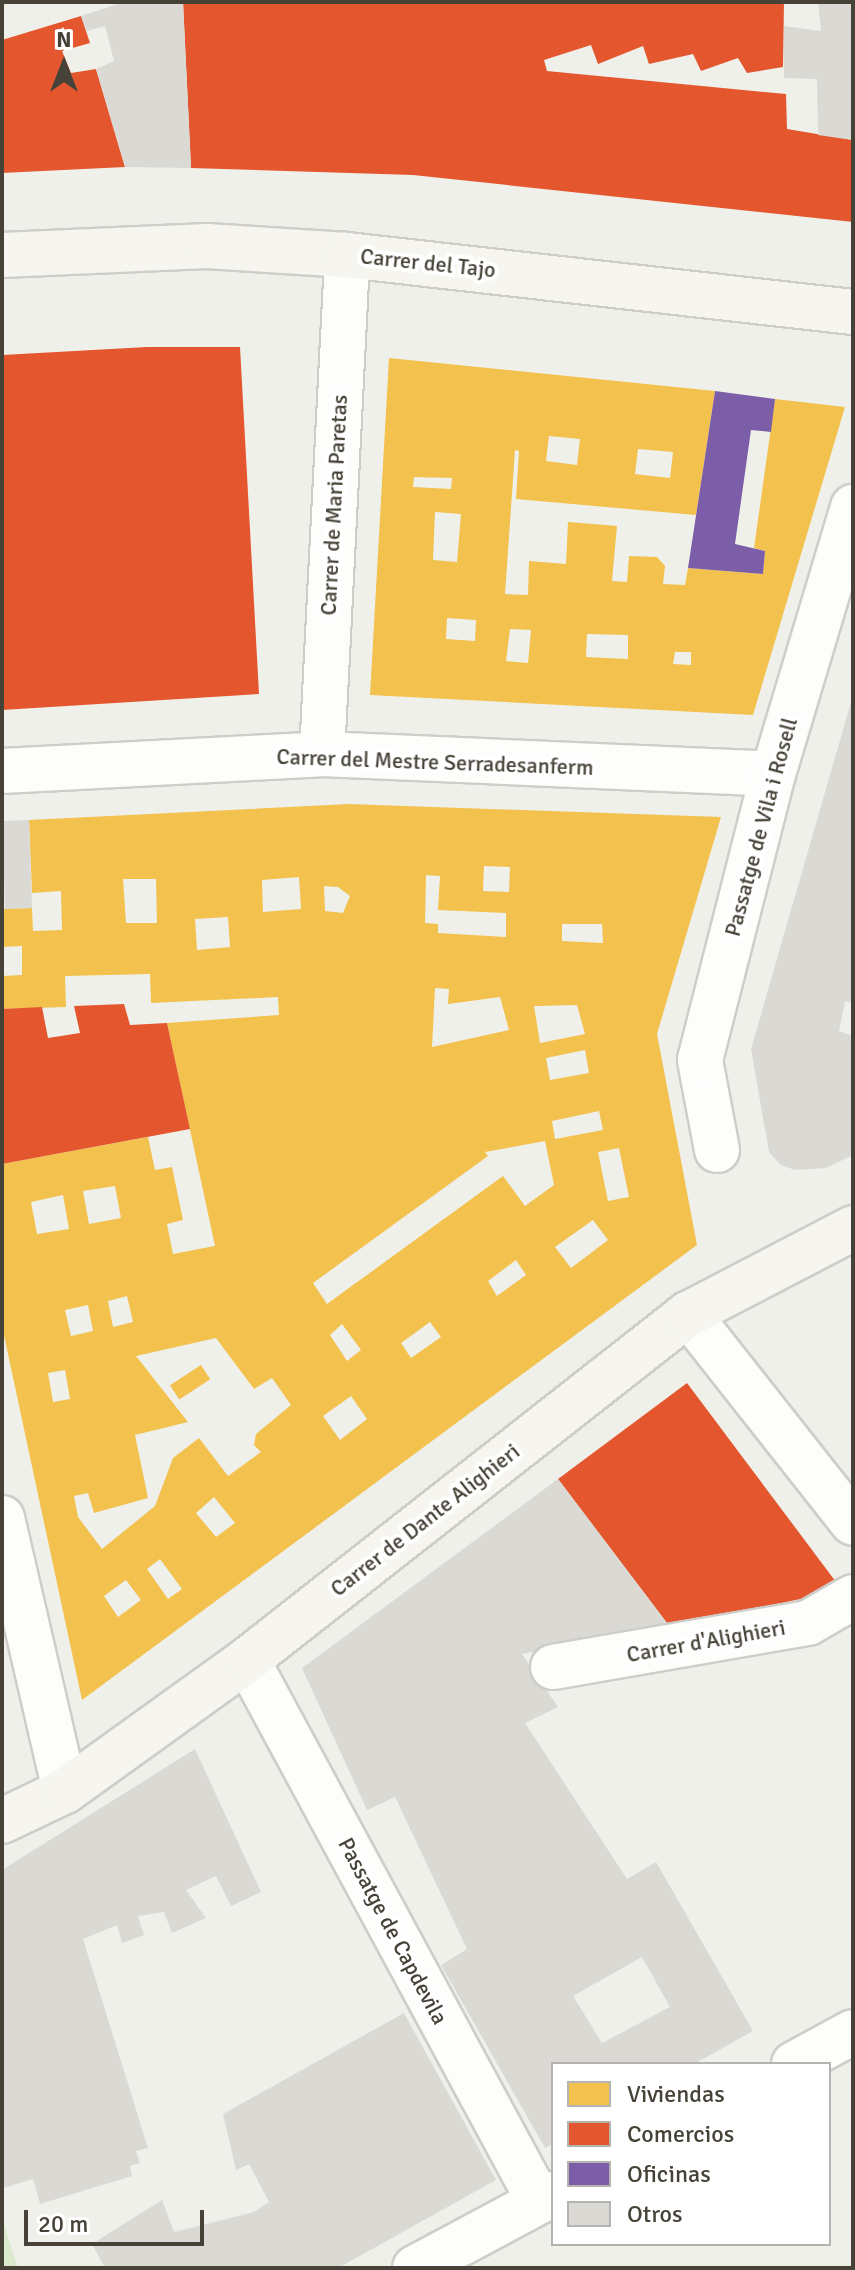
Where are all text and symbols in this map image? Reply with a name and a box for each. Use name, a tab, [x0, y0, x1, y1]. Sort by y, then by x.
north arrow	[24, 24, 104, 104]
text: N	[56, 26, 72, 53]
street label: Carrer del Tajo	[359, 243, 497, 283]
street label: Carrer de Maria Paretas	[315, 394, 353, 616]
street label: Passatge de Vila i Rosell	[719, 715, 803, 939]
street label: Carrer del Mestre Serradesanferm	[276, 743, 594, 781]
street label: Carrer de Dante Alighieri	[325, 1438, 525, 1602]
street label: Carrer d'Alighieri	[625, 1614, 787, 1668]
street label: Passatge de Capdevila	[333, 1833, 453, 2029]
legend	[551, 2062, 831, 2246]
text: Viviendas	[627, 2079, 725, 2109]
text: Comercios	[627, 2119, 734, 2149]
text: Oficinas	[627, 2159, 711, 2189]
scale bar	[28, 2194, 208, 2244]
text: Otros	[627, 2199, 683, 2229]
text: 20 m	[38, 2209, 88, 2239]

